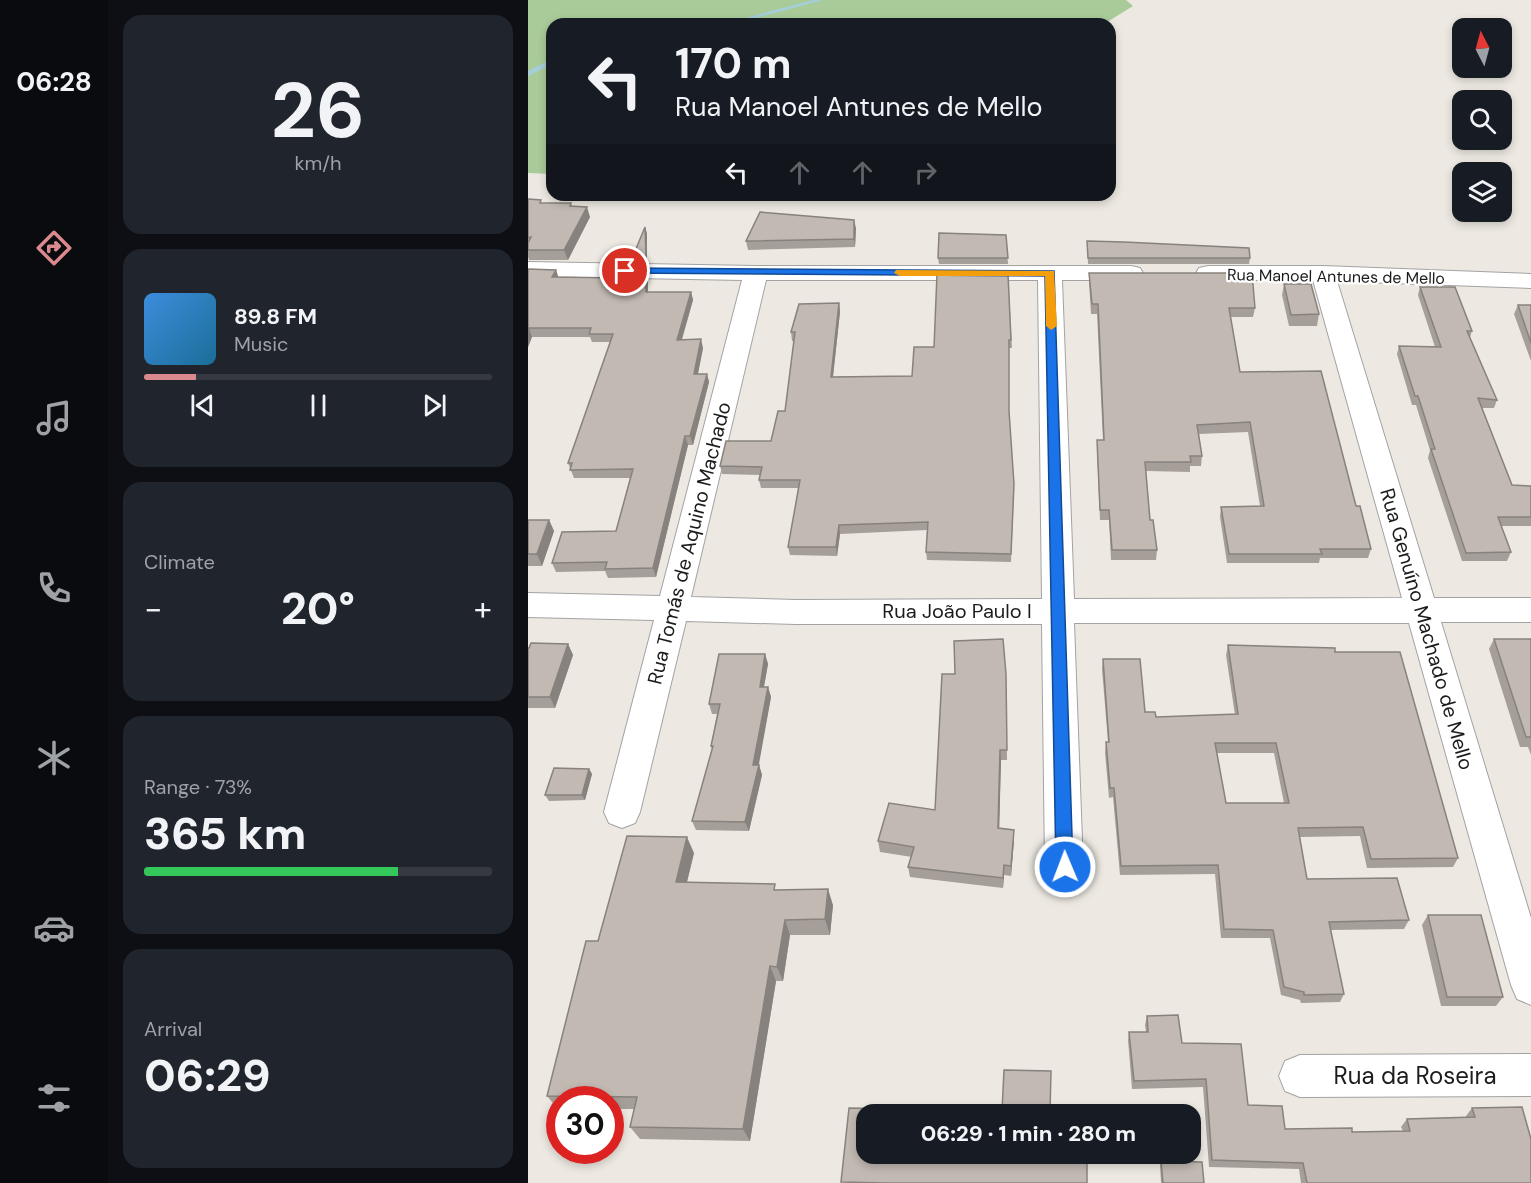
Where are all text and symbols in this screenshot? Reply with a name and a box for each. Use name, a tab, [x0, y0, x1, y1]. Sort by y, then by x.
north arrow	[1452, 18, 1512, 78]
map controls	[1452, 18, 1512, 222]
text: 170 m	[675, 36, 792, 91]
icon: left	[576, 42, 654, 120]
text: 26	[271, 60, 365, 161]
text: 06:28	[16, 64, 92, 99]
text: Rua Manoel Antunes de Mello	[675, 89, 1042, 124]
button: search	[1452, 90, 1512, 150]
text: km/h	[294, 150, 342, 176]
icon: left	[720, 156, 753, 189]
icon: ahead	[783, 156, 816, 189]
icon: ahead	[846, 156, 879, 189]
icon: right	[909, 156, 942, 189]
button: layers	[1452, 162, 1512, 222]
icon: directions	[33, 227, 75, 269]
pin	[599, 245, 650, 296]
icon: arrive	[608, 254, 641, 287]
street label: Rua Manoel Antunes de Mello	[1227, 264, 1445, 289]
text: 89.8 FM	[234, 302, 317, 331]
text: Music	[234, 331, 289, 357]
icon: previous	[186, 389, 219, 422]
icon: pause	[302, 389, 335, 422]
icon: next	[418, 389, 451, 422]
icon: music	[33, 397, 75, 439]
street label: Rua Tomás de Aquino Machado	[641, 399, 737, 687]
street label: Rua Genuíno Machado de Mello	[1374, 485, 1480, 773]
text: Climate	[144, 549, 215, 575]
icon: phone	[33, 567, 75, 609]
text: 20°	[281, 579, 355, 638]
text: −	[144, 587, 162, 630]
text: +	[474, 587, 492, 630]
street label: Rua João Paulo I	[882, 598, 1032, 624]
icon: climate	[33, 737, 75, 779]
text: Range · 73%	[144, 774, 252, 800]
text: 365 km	[144, 804, 306, 863]
position arrow	[1033, 835, 1097, 899]
icon: car	[33, 907, 75, 949]
text: Arrival	[144, 1016, 202, 1042]
text: 06:29	[144, 1046, 270, 1105]
street label: Rua da Roseira	[1333, 1060, 1497, 1091]
icon: filters	[33, 1077, 75, 1119]
speed limit sign: 30	[546, 1086, 624, 1164]
text: 06:29 · 1 min · 280 m	[921, 1119, 1136, 1148]

